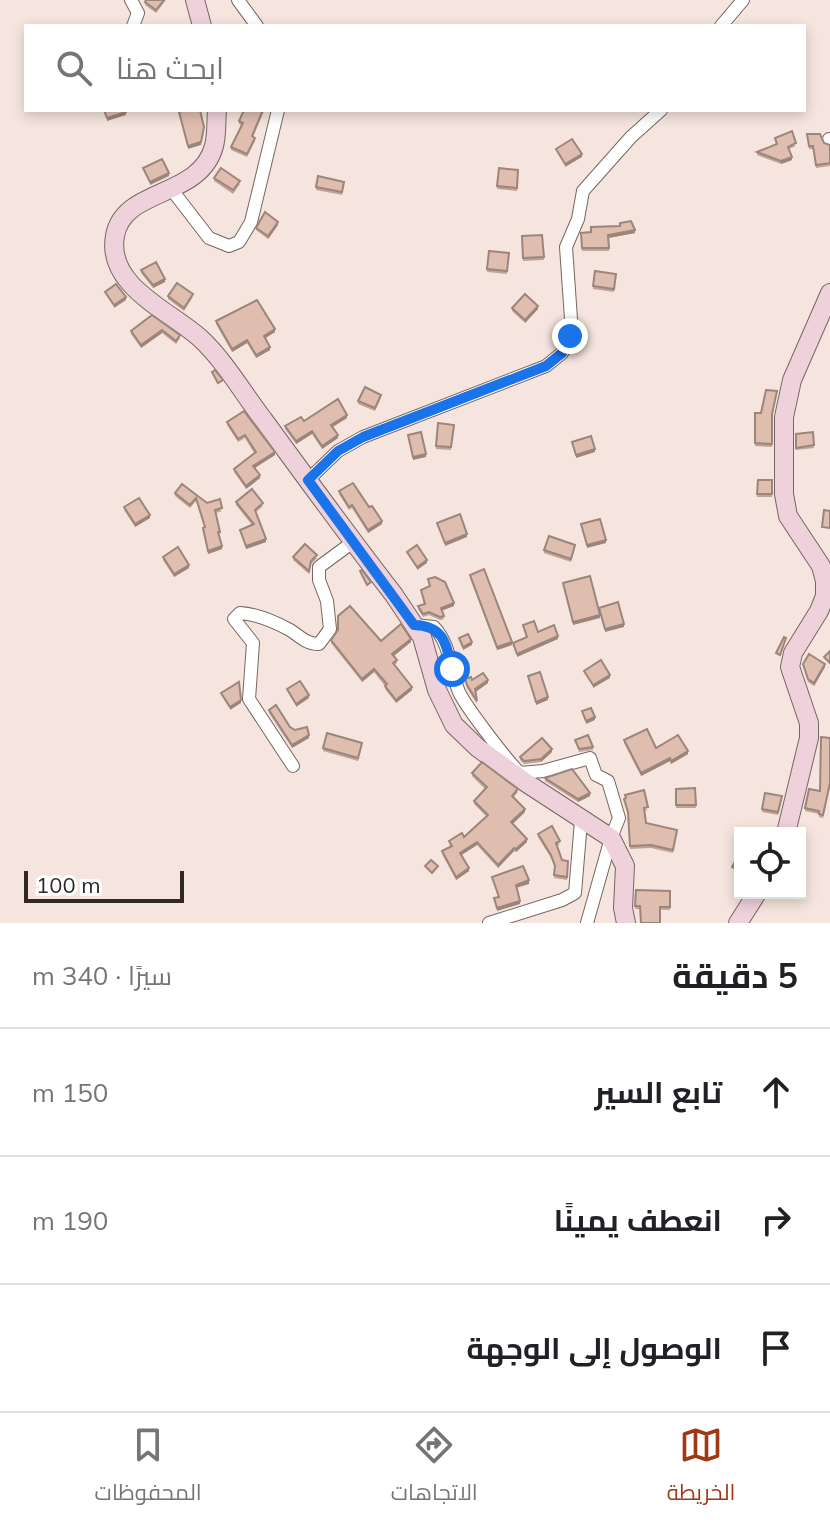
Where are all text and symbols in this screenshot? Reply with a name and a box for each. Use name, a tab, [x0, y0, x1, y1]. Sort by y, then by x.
search box	[24, 24, 806, 112]
icon: search	[52, 46, 96, 90]
text: ابحث هنا	[116, 49, 224, 87]
route end	[552, 318, 588, 354]
route start	[434, 651, 470, 687]
map controls	[734, 827, 806, 899]
button: locate	[734, 827, 806, 899]
scale bar	[24, 867, 184, 903]
text: 100 m	[36, 871, 101, 899]
text: 5 دقيقة	[672, 954, 798, 997]
text: سيرًا · 340 m	[32, 959, 172, 992]
icon: ahead	[754, 1070, 798, 1114]
text: تابع السير	[595, 1073, 722, 1111]
text: 150 m	[32, 1076, 108, 1109]
icon: right	[754, 1198, 798, 1242]
text: انعطف يمينًا	[554, 1201, 722, 1239]
text: 190 m	[32, 1204, 108, 1237]
icon: arrive	[754, 1326, 798, 1370]
text: الوصول إلى الوجهة	[467, 1329, 722, 1367]
tab: المحفوظات	[95, 1423, 202, 1513]
tab: الاتجاهات	[391, 1423, 478, 1513]
tab: الخريطة	[667, 1423, 735, 1513]

